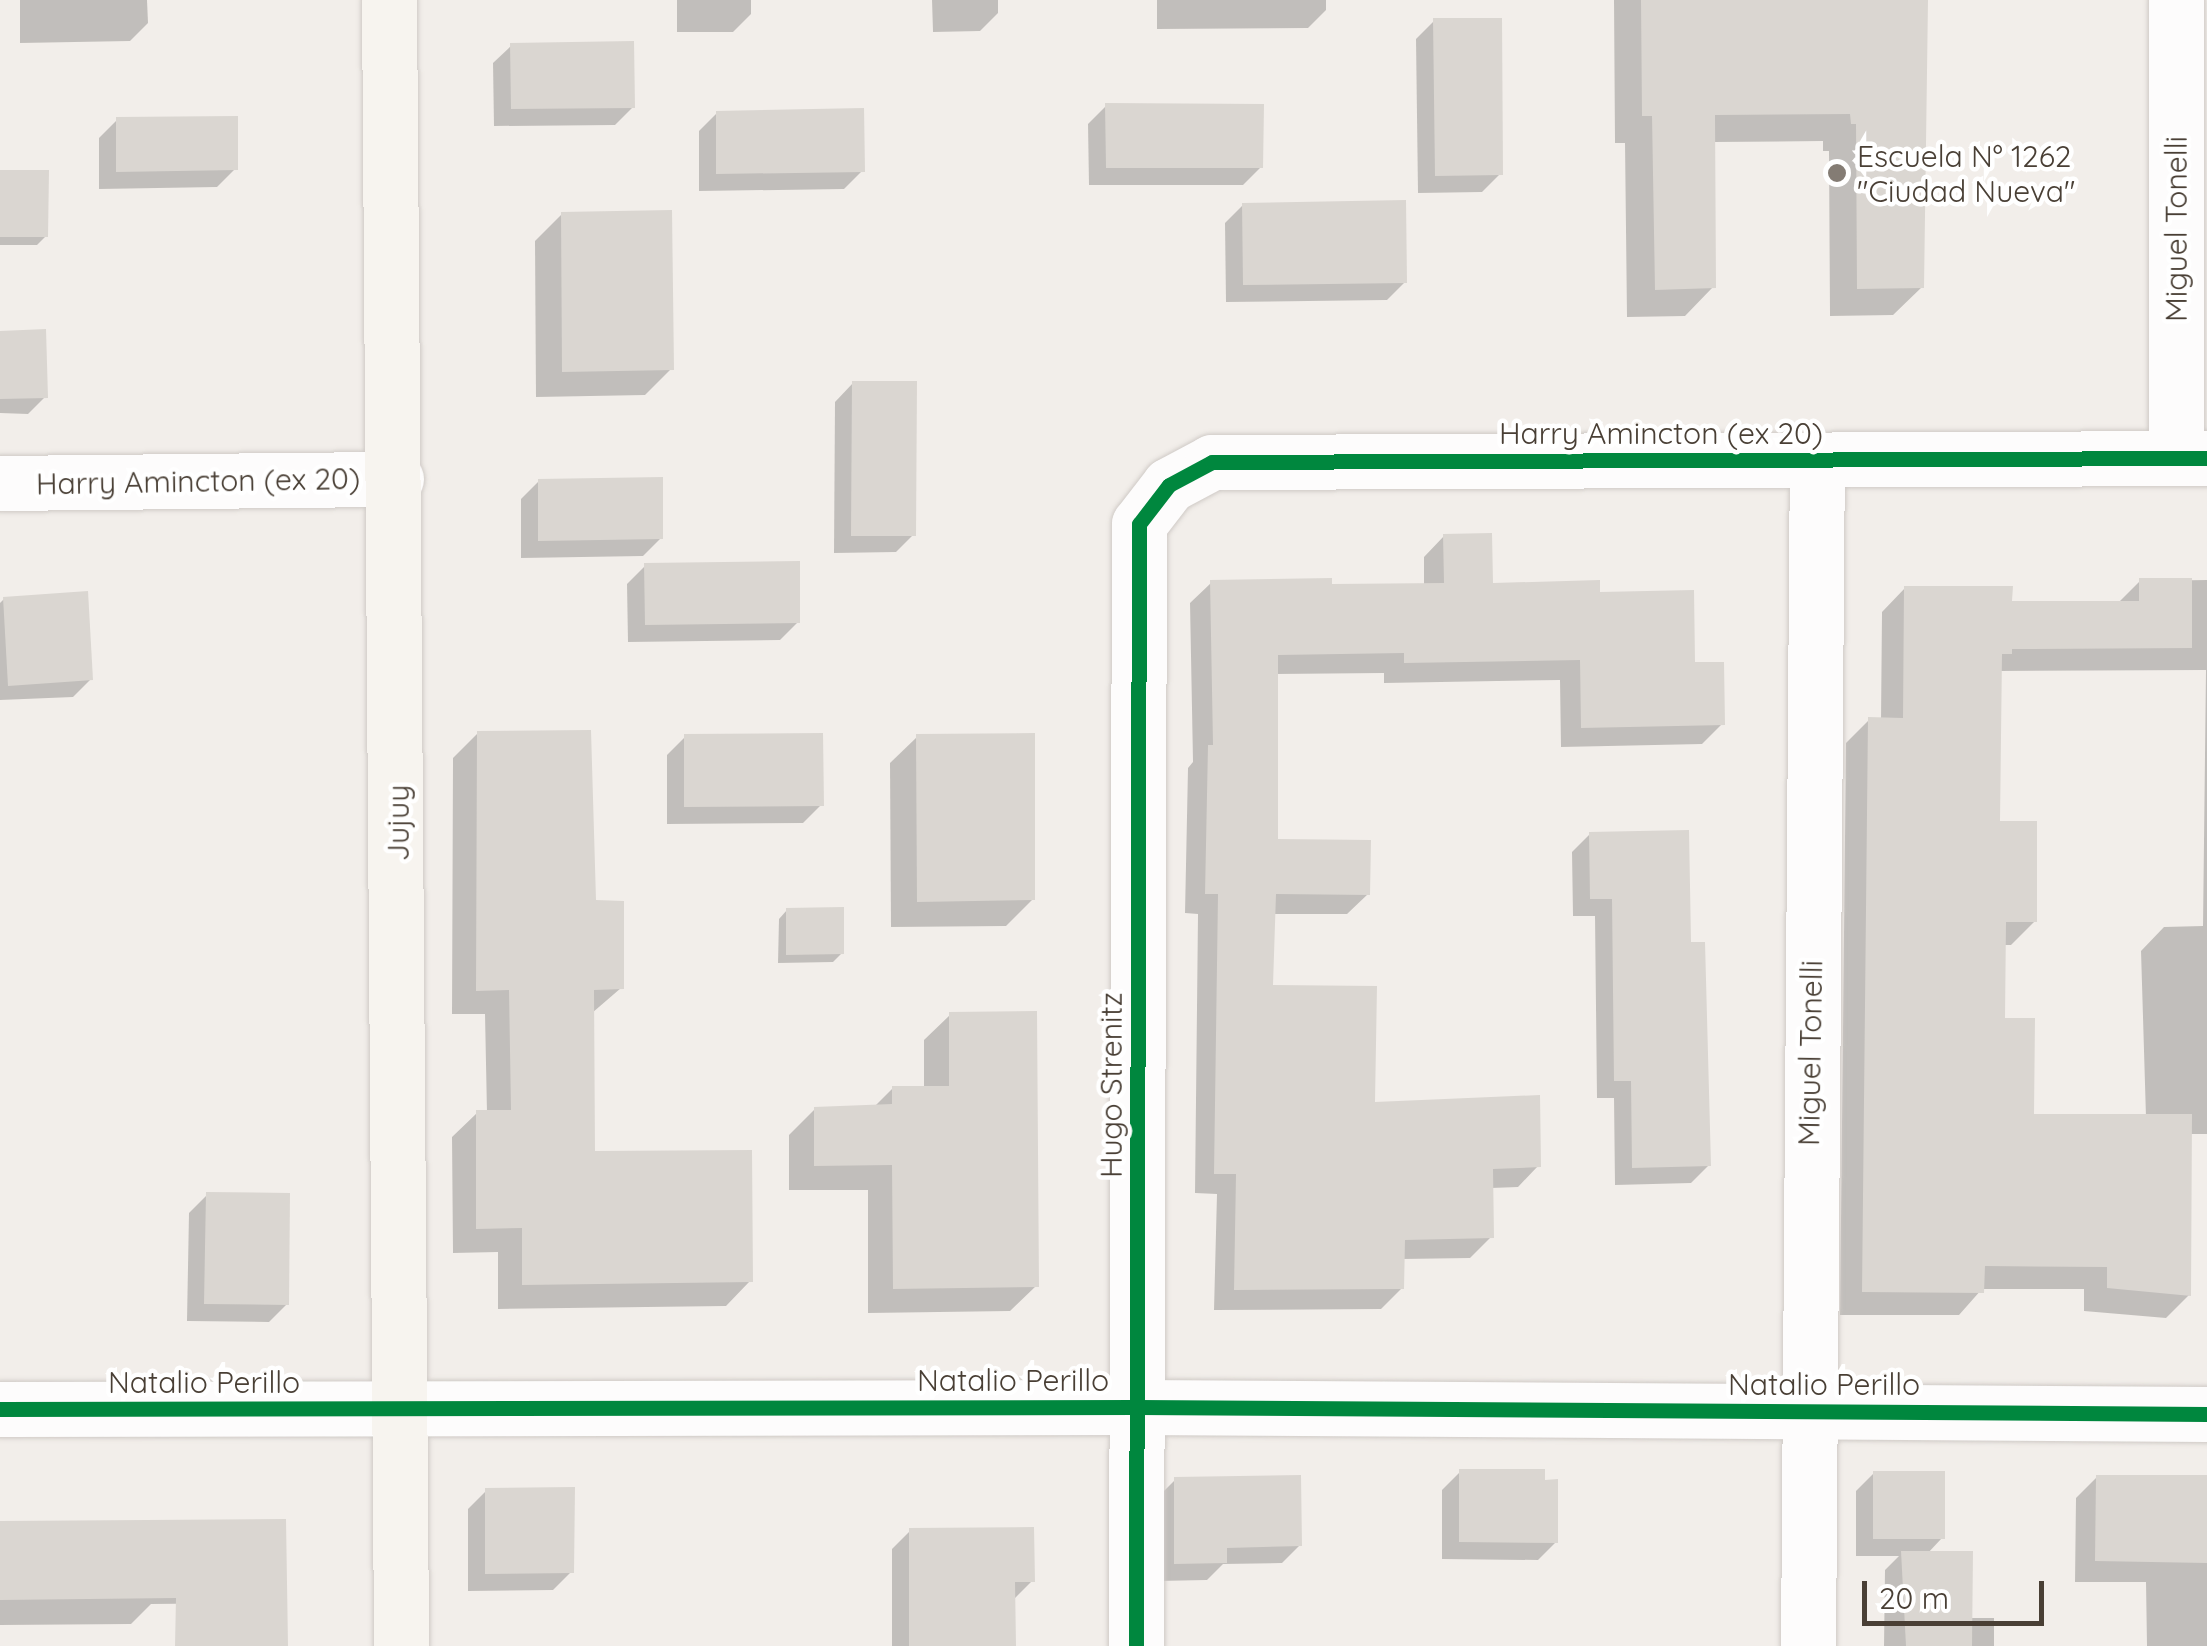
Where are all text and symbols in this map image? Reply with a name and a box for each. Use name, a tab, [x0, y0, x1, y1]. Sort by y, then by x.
street label: Miguel Tonelli	[2158, 136, 2194, 322]
place label: Escuela N° 1262 "Ciudad Nueva"	[1857, 138, 2075, 208]
marker: Escuela N° 1262 "Ciudad Nueva"	[1826, 162, 1848, 184]
street label: Harry Amincton (ex 20)	[1499, 415, 1823, 451]
street label: Harry Amincton (ex 20)	[36, 460, 360, 502]
street label: Jujuy	[380, 785, 416, 861]
street label: Miguel Tonelli	[1790, 960, 1830, 1146]
street label: Hugo Strenitz	[1093, 992, 1129, 1178]
street label: Natalio Perillo	[917, 1362, 1109, 1398]
street label: Natalio Perillo	[108, 1364, 300, 1400]
street label: Natalio Perillo	[1728, 1366, 1920, 1402]
scale bar	[1867, 1561, 2050, 1623]
text: 20 m	[1879, 1579, 1949, 1617]

